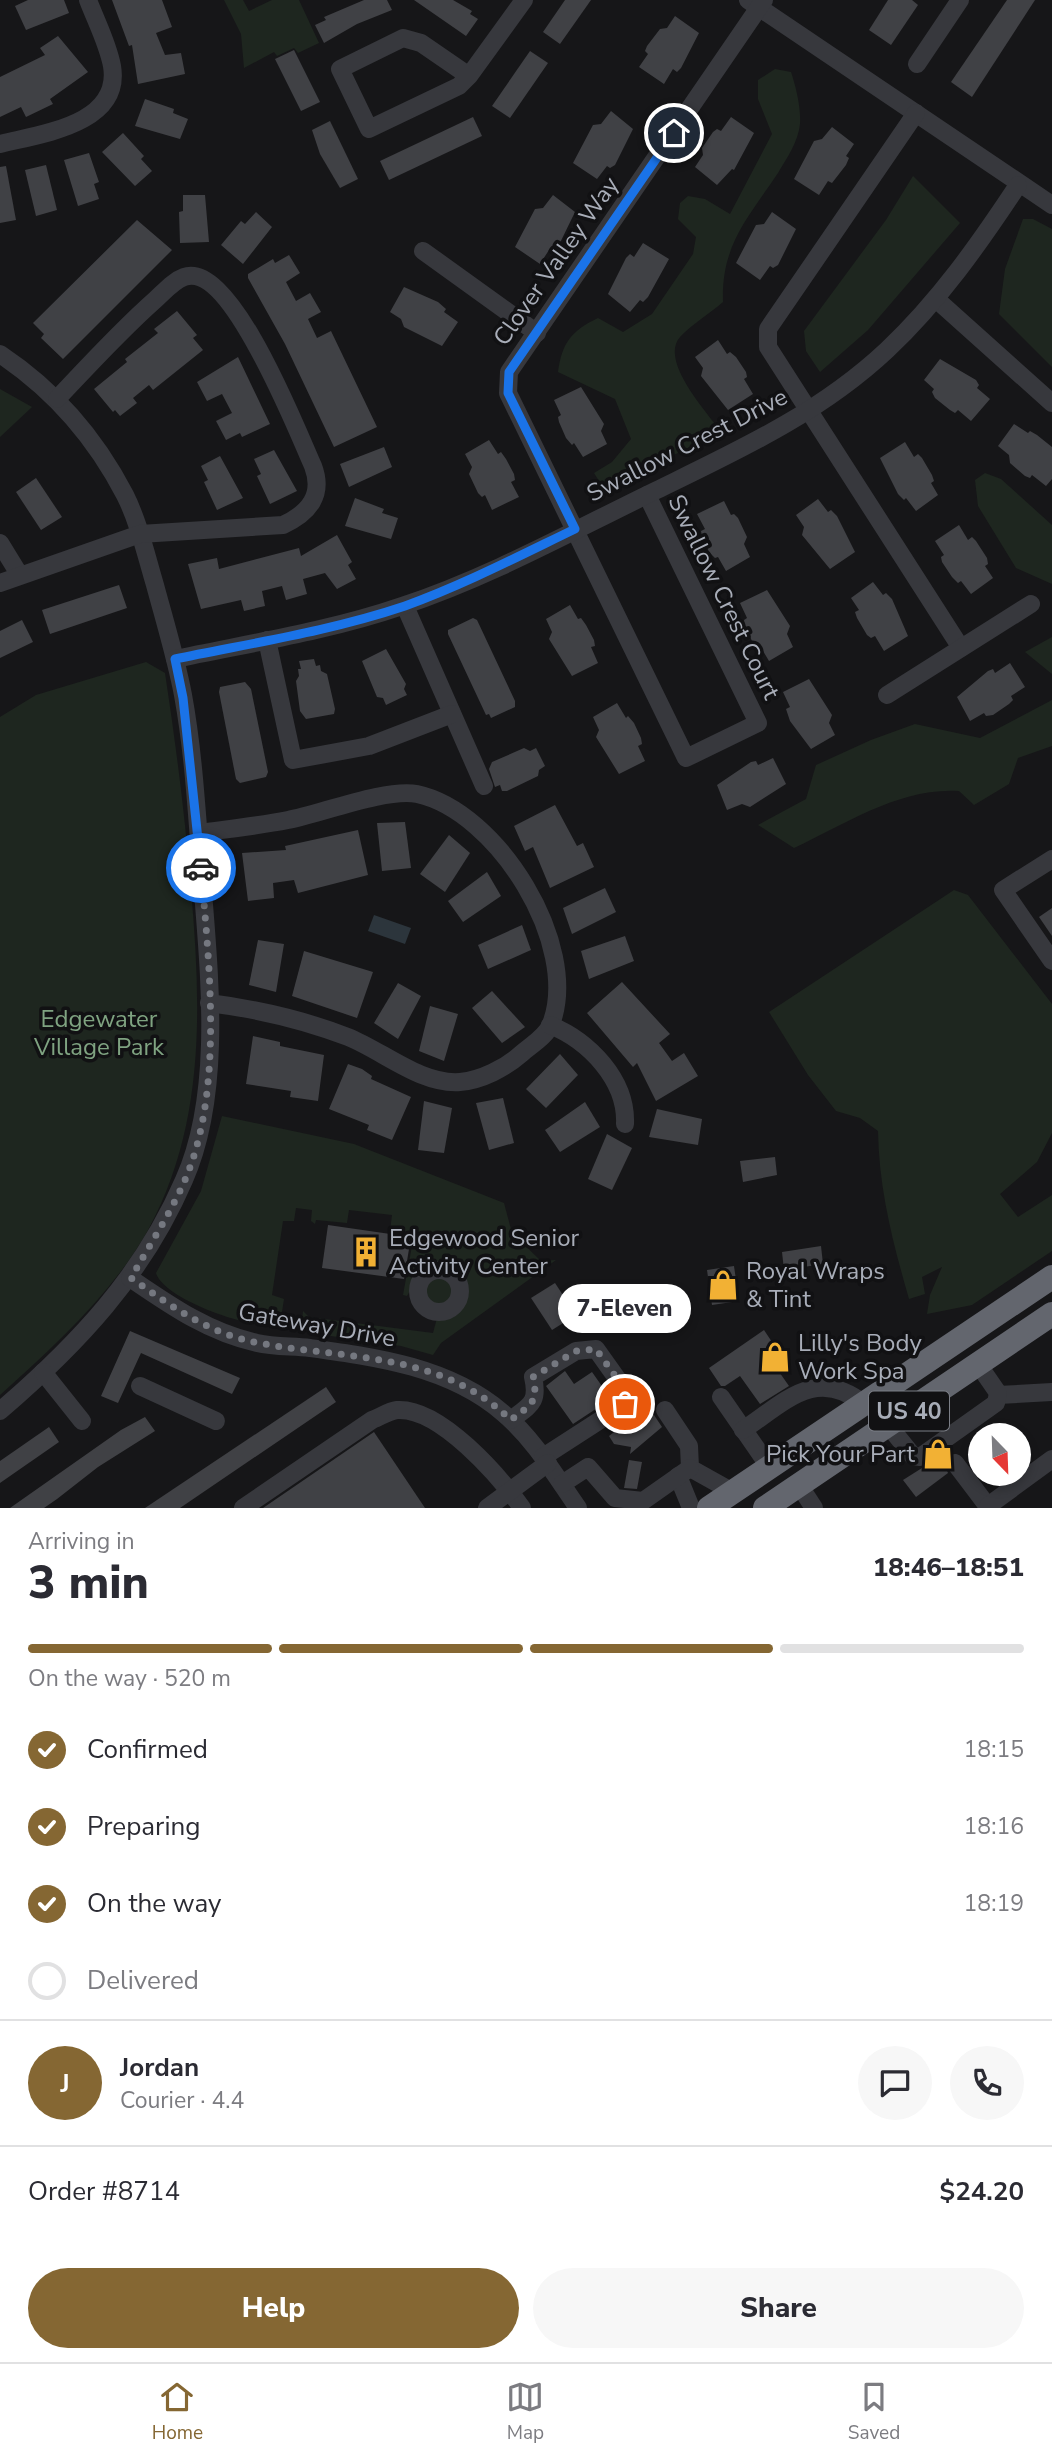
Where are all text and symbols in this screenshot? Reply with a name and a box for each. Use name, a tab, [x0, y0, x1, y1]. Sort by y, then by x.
pin	[644, 103, 704, 163]
icon: home	[655, 114, 693, 152]
street label: Clover Valley Way	[486, 170, 627, 352]
street label: Swallow Crest Drive	[581, 381, 793, 509]
street label: Swallow Crest Court	[661, 489, 788, 705]
courier	[166, 833, 236, 903]
icon: car	[182, 849, 220, 887]
park label: Edgewater Village Park	[33, 1003, 165, 1063]
place label: Edgewood Senior Activity Center	[389, 1222, 579, 1282]
building icon: Edgewood Senior Activity Center	[349, 1235, 383, 1269]
place label: Royal Wraps & Tint	[746, 1255, 885, 1315]
shop icon: Royal Wraps & Tint	[706, 1268, 740, 1302]
callout: 7-Eleven	[558, 1285, 692, 1334]
text: 7-Eleven	[576, 1293, 673, 1324]
street label: Gateway Drive	[236, 1295, 398, 1355]
place label: Lilly's Body Work Spa	[798, 1327, 922, 1387]
shop icon: Lilly's Body Work Spa	[758, 1340, 792, 1374]
pin	[595, 1374, 655, 1434]
icon: bag	[606, 1385, 644, 1423]
road number: US 40	[869, 1392, 949, 1430]
north arrow	[968, 1423, 1031, 1486]
map controls	[968, 1423, 1031, 1486]
shop icon: Pick Your Part	[921, 1437, 955, 1471]
place label: Pick Your Part	[766, 1438, 916, 1470]
text: Arriving in	[28, 1526, 135, 1557]
text: 18:46–18:51	[873, 1550, 1024, 1585]
text: 3 min	[28, 1551, 149, 1614]
text: On the way · 520 m	[28, 1663, 231, 1694]
icon: check	[28, 1731, 66, 1769]
text: Confirmed	[87, 1732, 208, 1767]
text: 18:15	[964, 1734, 1024, 1765]
icon: check	[28, 1808, 66, 1846]
text: Preparing	[87, 1809, 200, 1844]
text: 18:16	[964, 1811, 1024, 1842]
icon: check	[28, 1885, 66, 1923]
text: On the way	[87, 1886, 221, 1921]
text: 18:19	[964, 1888, 1024, 1919]
text: Delivered	[87, 1963, 199, 1998]
button: chat	[858, 2046, 932, 2120]
button: phone	[950, 2046, 1024, 2120]
text: Jordan	[120, 2050, 199, 2085]
text: J	[60, 2066, 70, 2101]
text: Courier · 4.4	[120, 2085, 244, 2116]
text: Order #8714	[28, 2174, 180, 2209]
text: $24.20	[940, 2174, 1024, 2209]
button: Help	[28, 2268, 519, 2348]
button: Share	[533, 2268, 1024, 2348]
tab: Home	[152, 2378, 203, 2446]
tab: Map	[506, 2378, 544, 2446]
tab: Saved	[848, 2378, 900, 2446]

